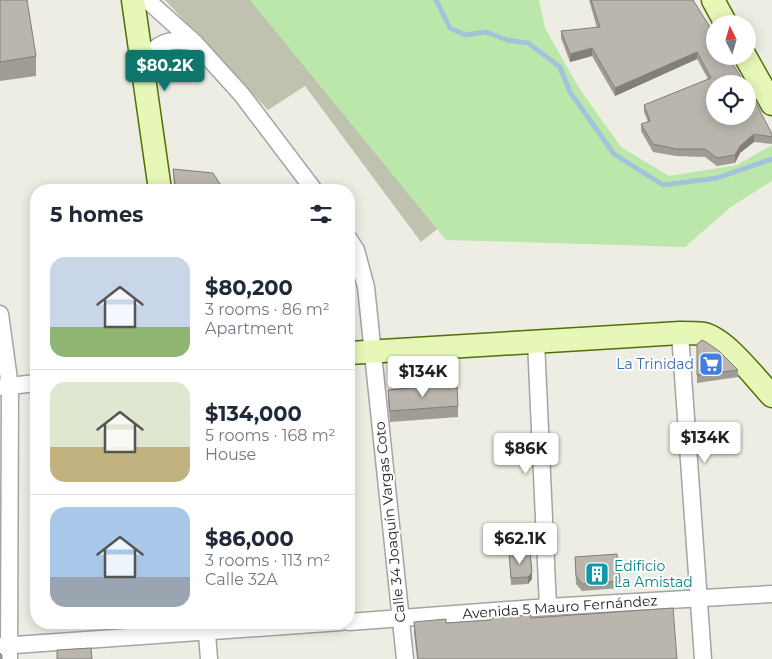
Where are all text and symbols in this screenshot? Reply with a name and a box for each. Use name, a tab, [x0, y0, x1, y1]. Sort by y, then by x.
north arrow	[706, 15, 756, 65]
map controls	[706, 15, 756, 125]
pin: $80.2K	[124, 49, 206, 92]
text: $80.2K	[136, 56, 194, 75]
button: locate	[706, 75, 756, 125]
icon: filters	[307, 200, 335, 228]
text: 5 homes	[50, 202, 143, 227]
text: $80,200	[205, 275, 293, 300]
icon: home	[90, 277, 150, 337]
text: 3 rooms · 86 m²	[205, 300, 330, 319]
text: Apartment	[205, 319, 294, 338]
supermarket icon: La Trinidad	[698, 351, 724, 377]
place label: La Trinidad	[616, 355, 694, 373]
pin: $134K	[388, 356, 458, 398]
text: $134K	[399, 362, 447, 381]
text: $134,000	[205, 401, 302, 426]
icon: home	[90, 402, 150, 462]
street label: Calle 34 Joaquín Vargas Coto	[370, 420, 410, 623]
pin: $134K	[670, 422, 740, 464]
text: 5 rooms · 168 m²	[205, 426, 336, 445]
text: $134K	[681, 428, 729, 447]
pin: $86K	[496, 432, 556, 475]
text: $86K	[505, 439, 547, 458]
text: House	[205, 445, 256, 464]
pin: $62.1K	[479, 522, 561, 565]
text: $86,000	[205, 526, 294, 551]
icon: home	[90, 527, 150, 587]
text: $62.1K	[494, 529, 546, 548]
text: 3 rooms · 113 m²	[205, 551, 330, 570]
place label: Edificio La Amistad	[614, 557, 693, 591]
building icon: Edificio La Amistad	[584, 561, 610, 587]
text: Calle 32A	[205, 570, 278, 589]
street label: Avenida 5 Mauro Fernández	[462, 591, 658, 623]

